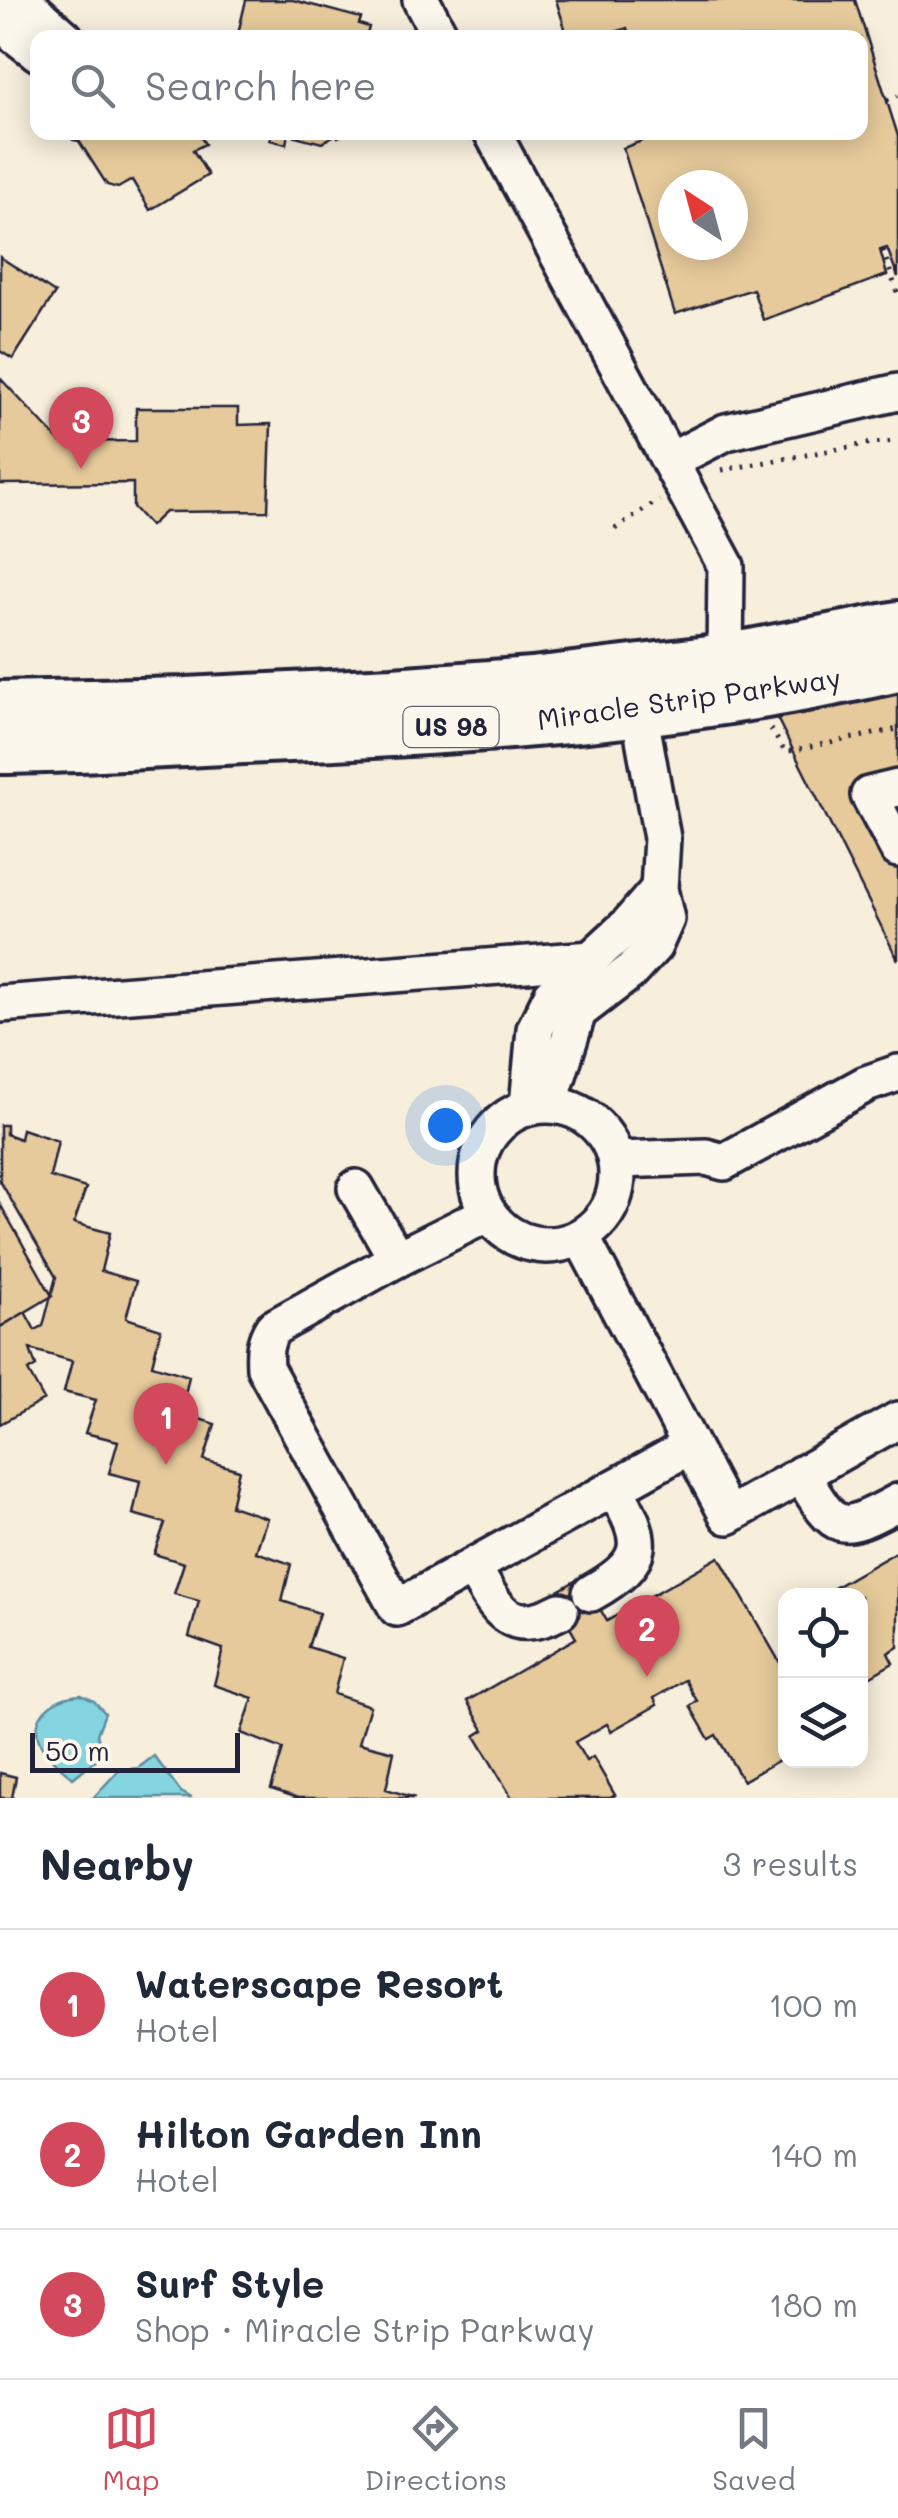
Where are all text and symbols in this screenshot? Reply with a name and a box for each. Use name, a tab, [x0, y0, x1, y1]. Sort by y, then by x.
search box	[30, 30, 868, 140]
icon: search	[65, 58, 120, 113]
text: Search here	[145, 60, 376, 110]
north arrow	[658, 170, 748, 260]
pin: 3	[48, 386, 114, 469]
street label: Miracle Strip Parkway	[535, 659, 843, 737]
road number: US 98	[404, 707, 498, 747]
your location	[420, 1100, 471, 1151]
pin: 1	[134, 1382, 198, 1465]
map controls	[778, 1588, 868, 1768]
button: locate	[778, 1588, 868, 1678]
pin: 2	[614, 1594, 680, 1677]
button: layers	[778, 1678, 868, 1768]
scale bar	[30, 1728, 240, 1772]
text: 50 m	[45, 1732, 110, 1768]
text: Nearby	[40, 1836, 194, 1891]
text: 3 results	[722, 1842, 858, 1884]
text: Waterscape Resort	[135, 1958, 503, 2008]
text: 1	[65, 1983, 80, 2025]
text: 100 m	[768, 1983, 858, 2025]
text: Hotel	[135, 2008, 219, 2050]
text: Hilton Garden Inn	[135, 2108, 482, 2158]
text: 2	[64, 2133, 81, 2175]
text: 140 m	[769, 2133, 858, 2175]
text: Hotel	[135, 2158, 219, 2200]
text: Surf Style	[135, 2258, 324, 2308]
text: 3	[63, 2283, 82, 2325]
text: 180 m	[769, 2283, 858, 2325]
text: Shop · Miracle Strip Parkway	[135, 2308, 594, 2350]
tab: Map	[103, 2401, 160, 2497]
tab: Directions	[365, 2401, 507, 2497]
tab: Saved	[712, 2401, 795, 2497]

